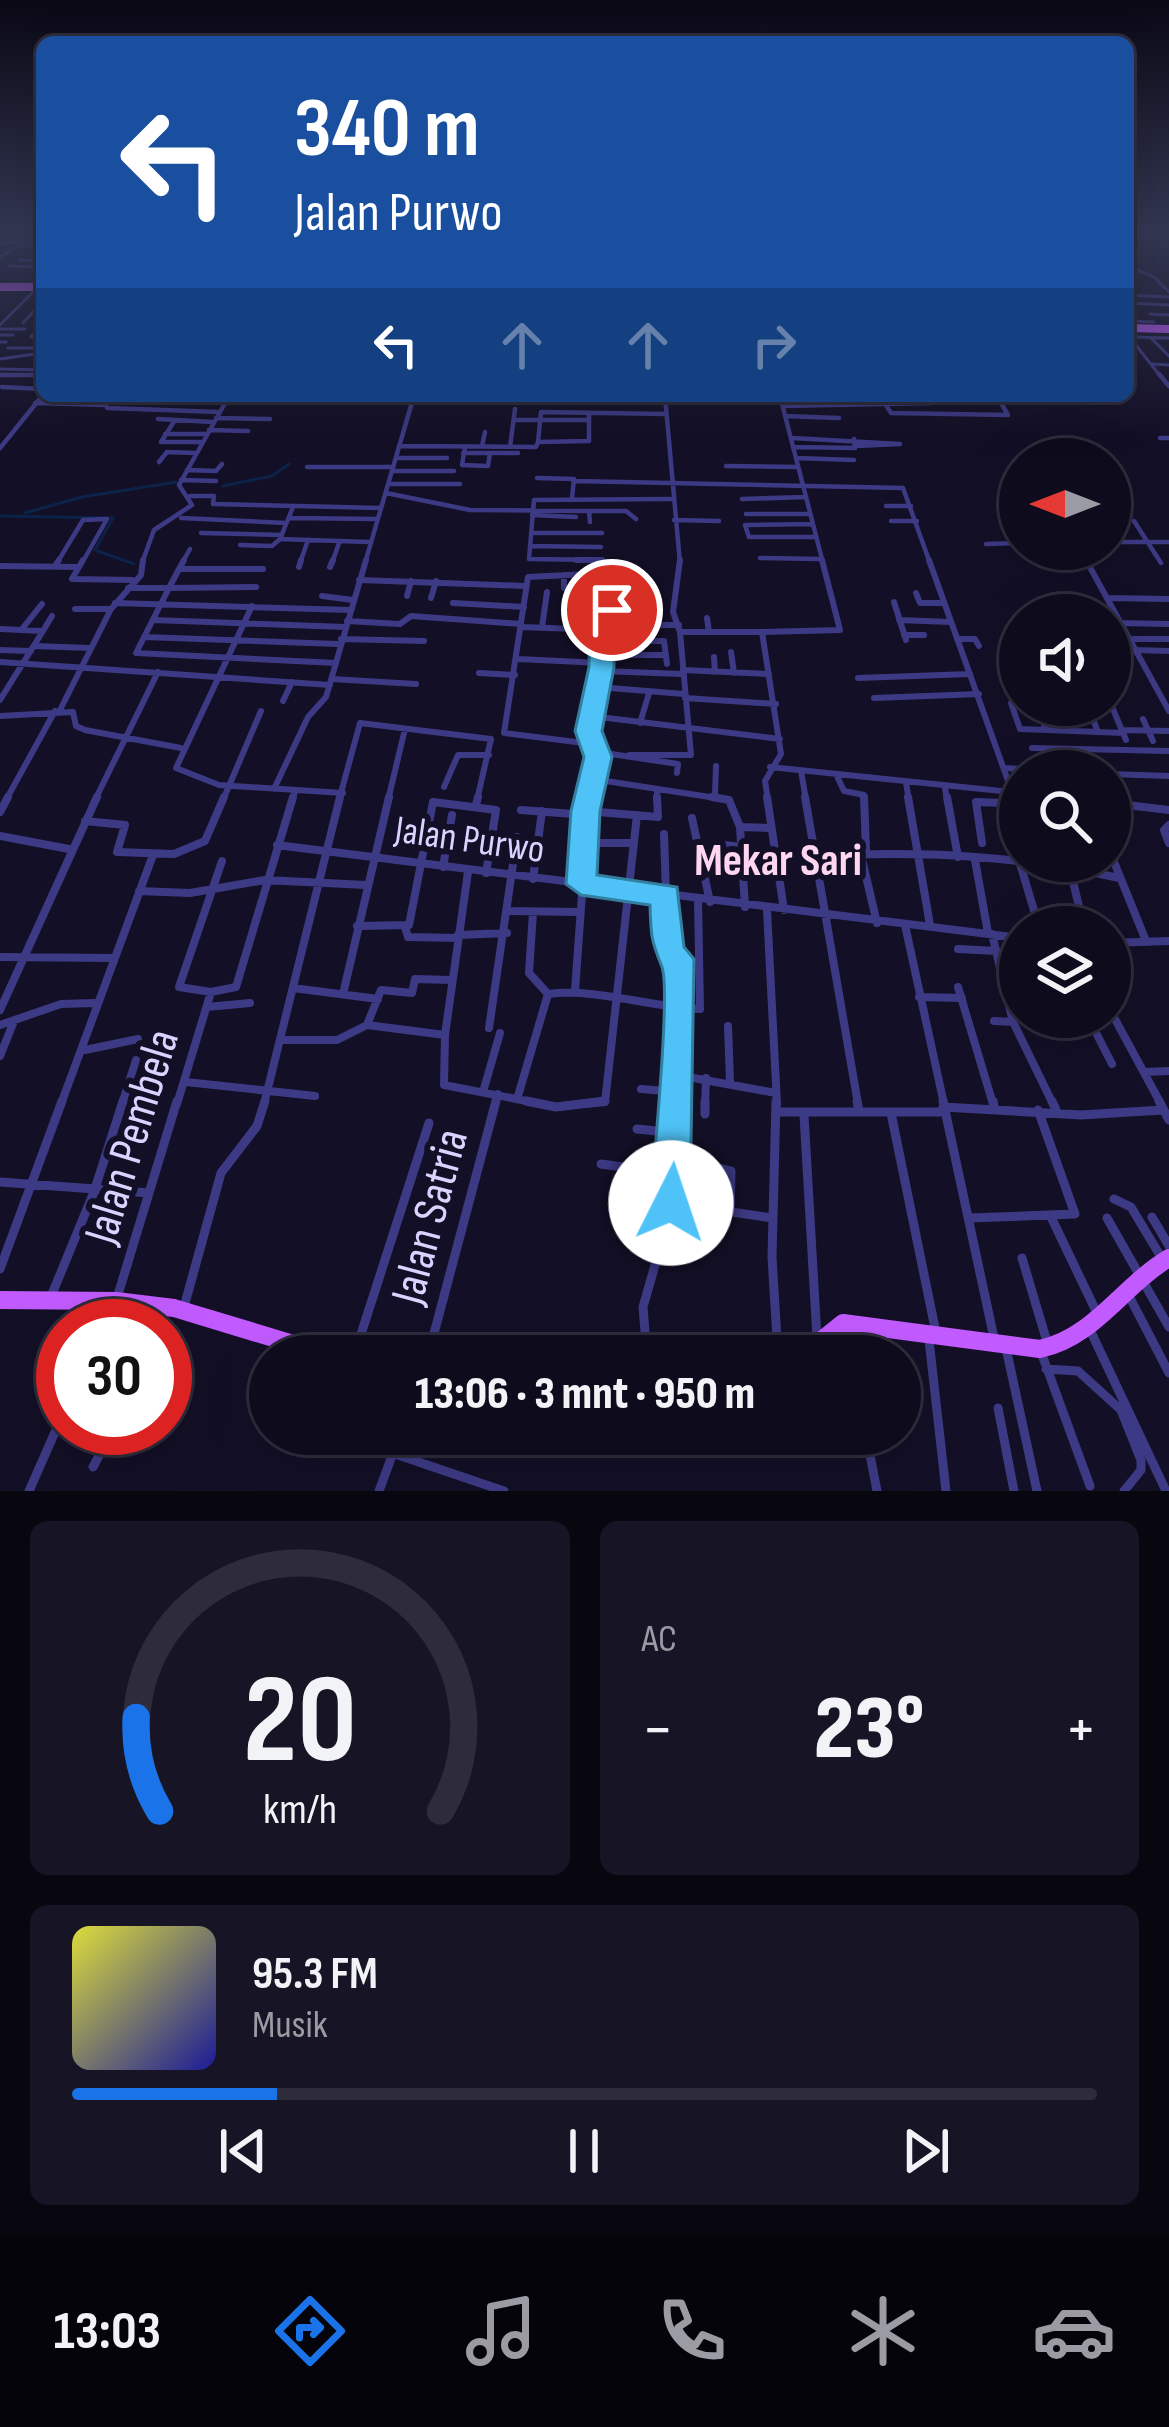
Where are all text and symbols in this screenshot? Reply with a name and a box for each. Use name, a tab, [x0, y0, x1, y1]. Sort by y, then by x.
text: 340 m	[294, 79, 480, 180]
icon: left	[96, 84, 252, 240]
text: Jalan Purwo	[294, 181, 503, 246]
icon: left	[363, 312, 429, 378]
icon: ahead	[489, 312, 555, 378]
icon: ahead	[615, 312, 681, 378]
icon: right	[741, 312, 807, 378]
north arrow	[999, 438, 1131, 570]
map controls	[999, 438, 1131, 1038]
pin	[561, 559, 663, 661]
icon: arrive	[579, 577, 645, 643]
button: sound	[999, 594, 1131, 726]
button: search	[999, 750, 1131, 882]
street label: Jalan Purwo	[391, 807, 548, 874]
district label: Mekar Sari	[694, 834, 862, 889]
button: layers	[999, 906, 1131, 1038]
street label: Jalan Pembela	[73, 1023, 192, 1252]
street label: Jalan Satria	[379, 1123, 481, 1311]
position arrow	[608, 1140, 734, 1266]
speed limit sign: 30	[36, 1299, 192, 1455]
text: 13:06 · 3 mnt · 950 m	[415, 1367, 755, 1422]
text: AC	[642, 1616, 677, 1663]
text: 20	[243, 1648, 357, 1797]
text: 23°	[814, 1676, 925, 1784]
text: −	[642, 1691, 674, 1770]
text: +	[1065, 1691, 1097, 1770]
text: km/h	[263, 1784, 337, 1836]
text: 95.3 FM	[252, 1947, 378, 2002]
text: Musik	[252, 2002, 328, 2049]
icon: previous	[210, 2118, 276, 2184]
icon: pause	[551, 2118, 617, 2184]
icon: next	[893, 2118, 959, 2184]
icon: directions	[268, 2289, 352, 2373]
icon: music	[459, 2289, 543, 2373]
icon: phone	[650, 2289, 734, 2373]
icon: climate	[841, 2289, 925, 2373]
icon: car	[1032, 2289, 1116, 2373]
text: 13:03	[53, 2299, 161, 2364]

